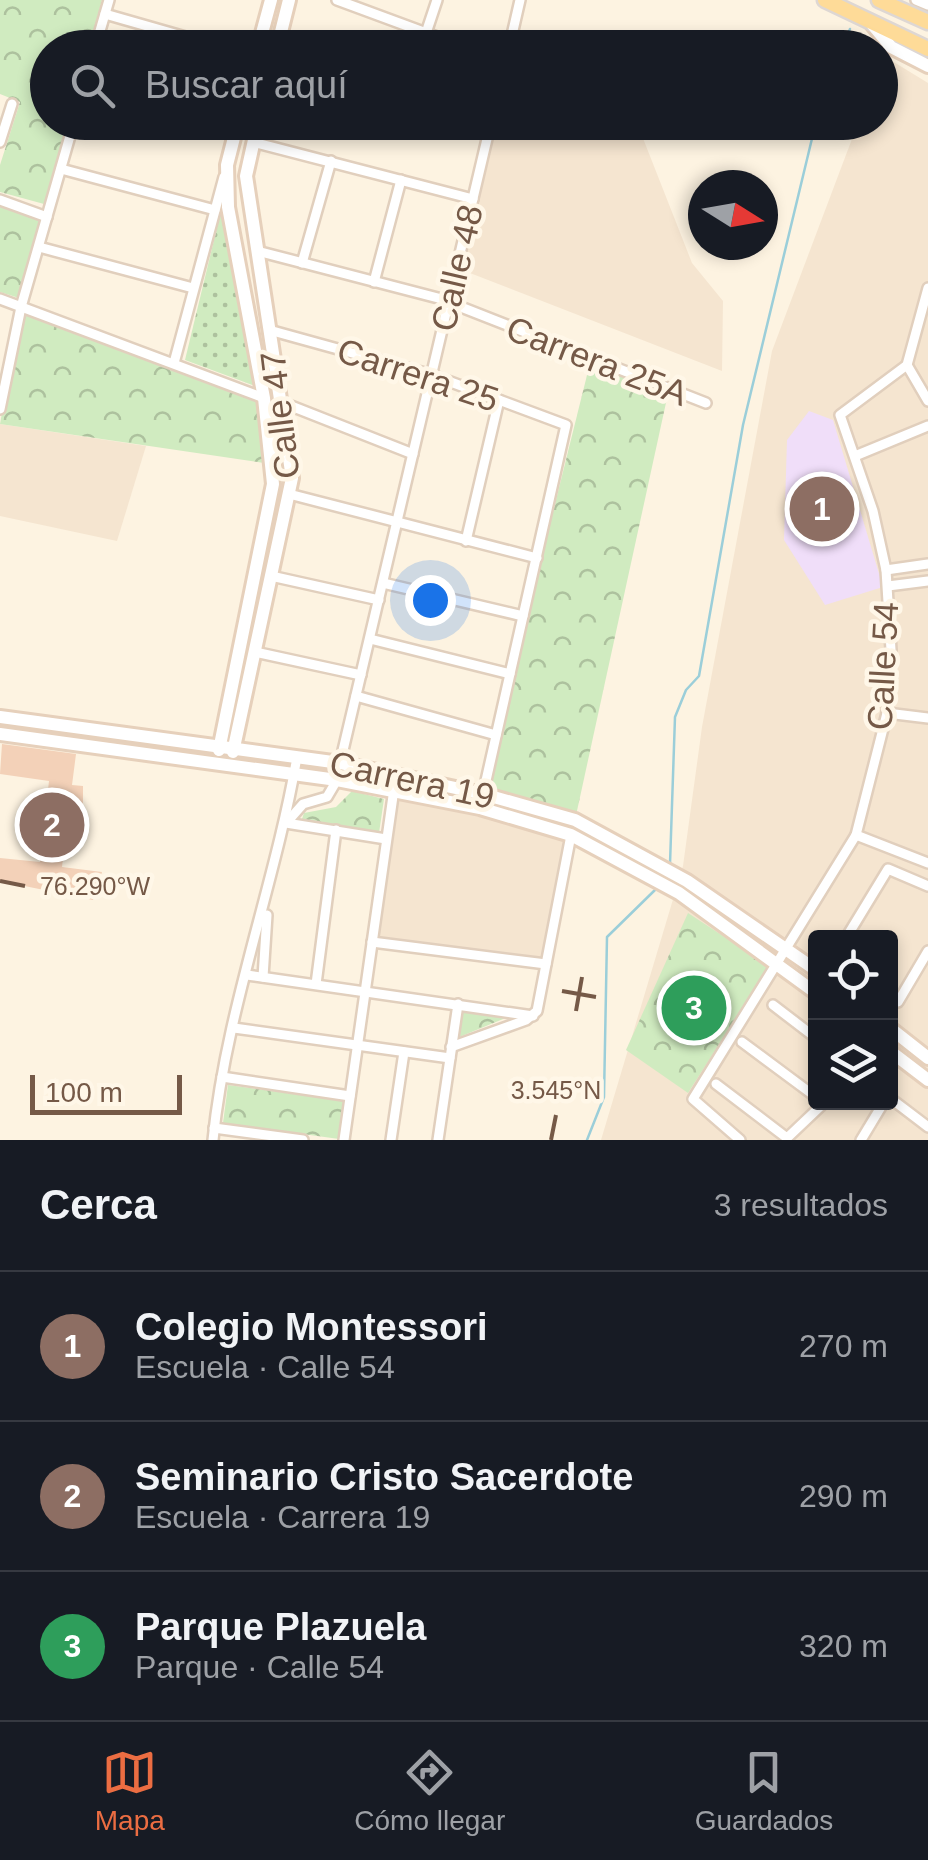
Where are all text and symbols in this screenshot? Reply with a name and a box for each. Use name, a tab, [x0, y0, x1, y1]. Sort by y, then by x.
search box	[30, 30, 898, 140]
icon: search	[65, 58, 120, 113]
text: Buscar aquí	[145, 64, 348, 106]
north arrow	[688, 170, 778, 260]
street label: Calle 48	[423, 201, 490, 335]
street label: Carrera 25A	[501, 308, 694, 413]
street label: Carrera 25	[333, 330, 504, 419]
street label: Calle 47	[252, 349, 307, 481]
pin: 1	[790, 472, 854, 546]
your location	[405, 575, 456, 626]
street label: Calle 54	[860, 601, 905, 731]
street label: Carrera 19	[326, 743, 498, 816]
pin: 2	[20, 788, 84, 862]
text: 76.290°W	[40, 872, 150, 900]
map controls	[808, 930, 898, 1110]
button: locate	[808, 930, 898, 1020]
pin: 3	[662, 970, 726, 1046]
button: layers	[808, 1020, 898, 1110]
scale bar	[30, 1070, 182, 1114]
text: 3.545°N	[511, 1076, 601, 1104]
text: 100 m	[45, 1077, 123, 1108]
text: Cerca	[40, 1181, 157, 1228]
text: 3 resultados	[714, 1187, 888, 1223]
text: Colegio Montessori	[135, 1306, 488, 1348]
text: 1	[64, 1328, 81, 1364]
text: 270 m	[799, 1328, 888, 1364]
text: Escuela · Calle 54	[135, 1349, 395, 1385]
text: Seminario Cristo Sacerdote	[135, 1456, 633, 1498]
text: 2	[64, 1478, 81, 1514]
text: 290 m	[799, 1478, 888, 1514]
text: Escuela · Carrera 19	[135, 1499, 430, 1535]
text: Parque Plazuela	[135, 1606, 426, 1648]
text: 3	[64, 1628, 81, 1664]
text: 320 m	[799, 1628, 888, 1664]
text: Parque · Calle 54	[135, 1649, 384, 1685]
tab: Mapa	[95, 1745, 165, 1837]
tab: Cómo llegar	[354, 1745, 505, 1837]
tab: Guardados	[695, 1745, 833, 1837]

